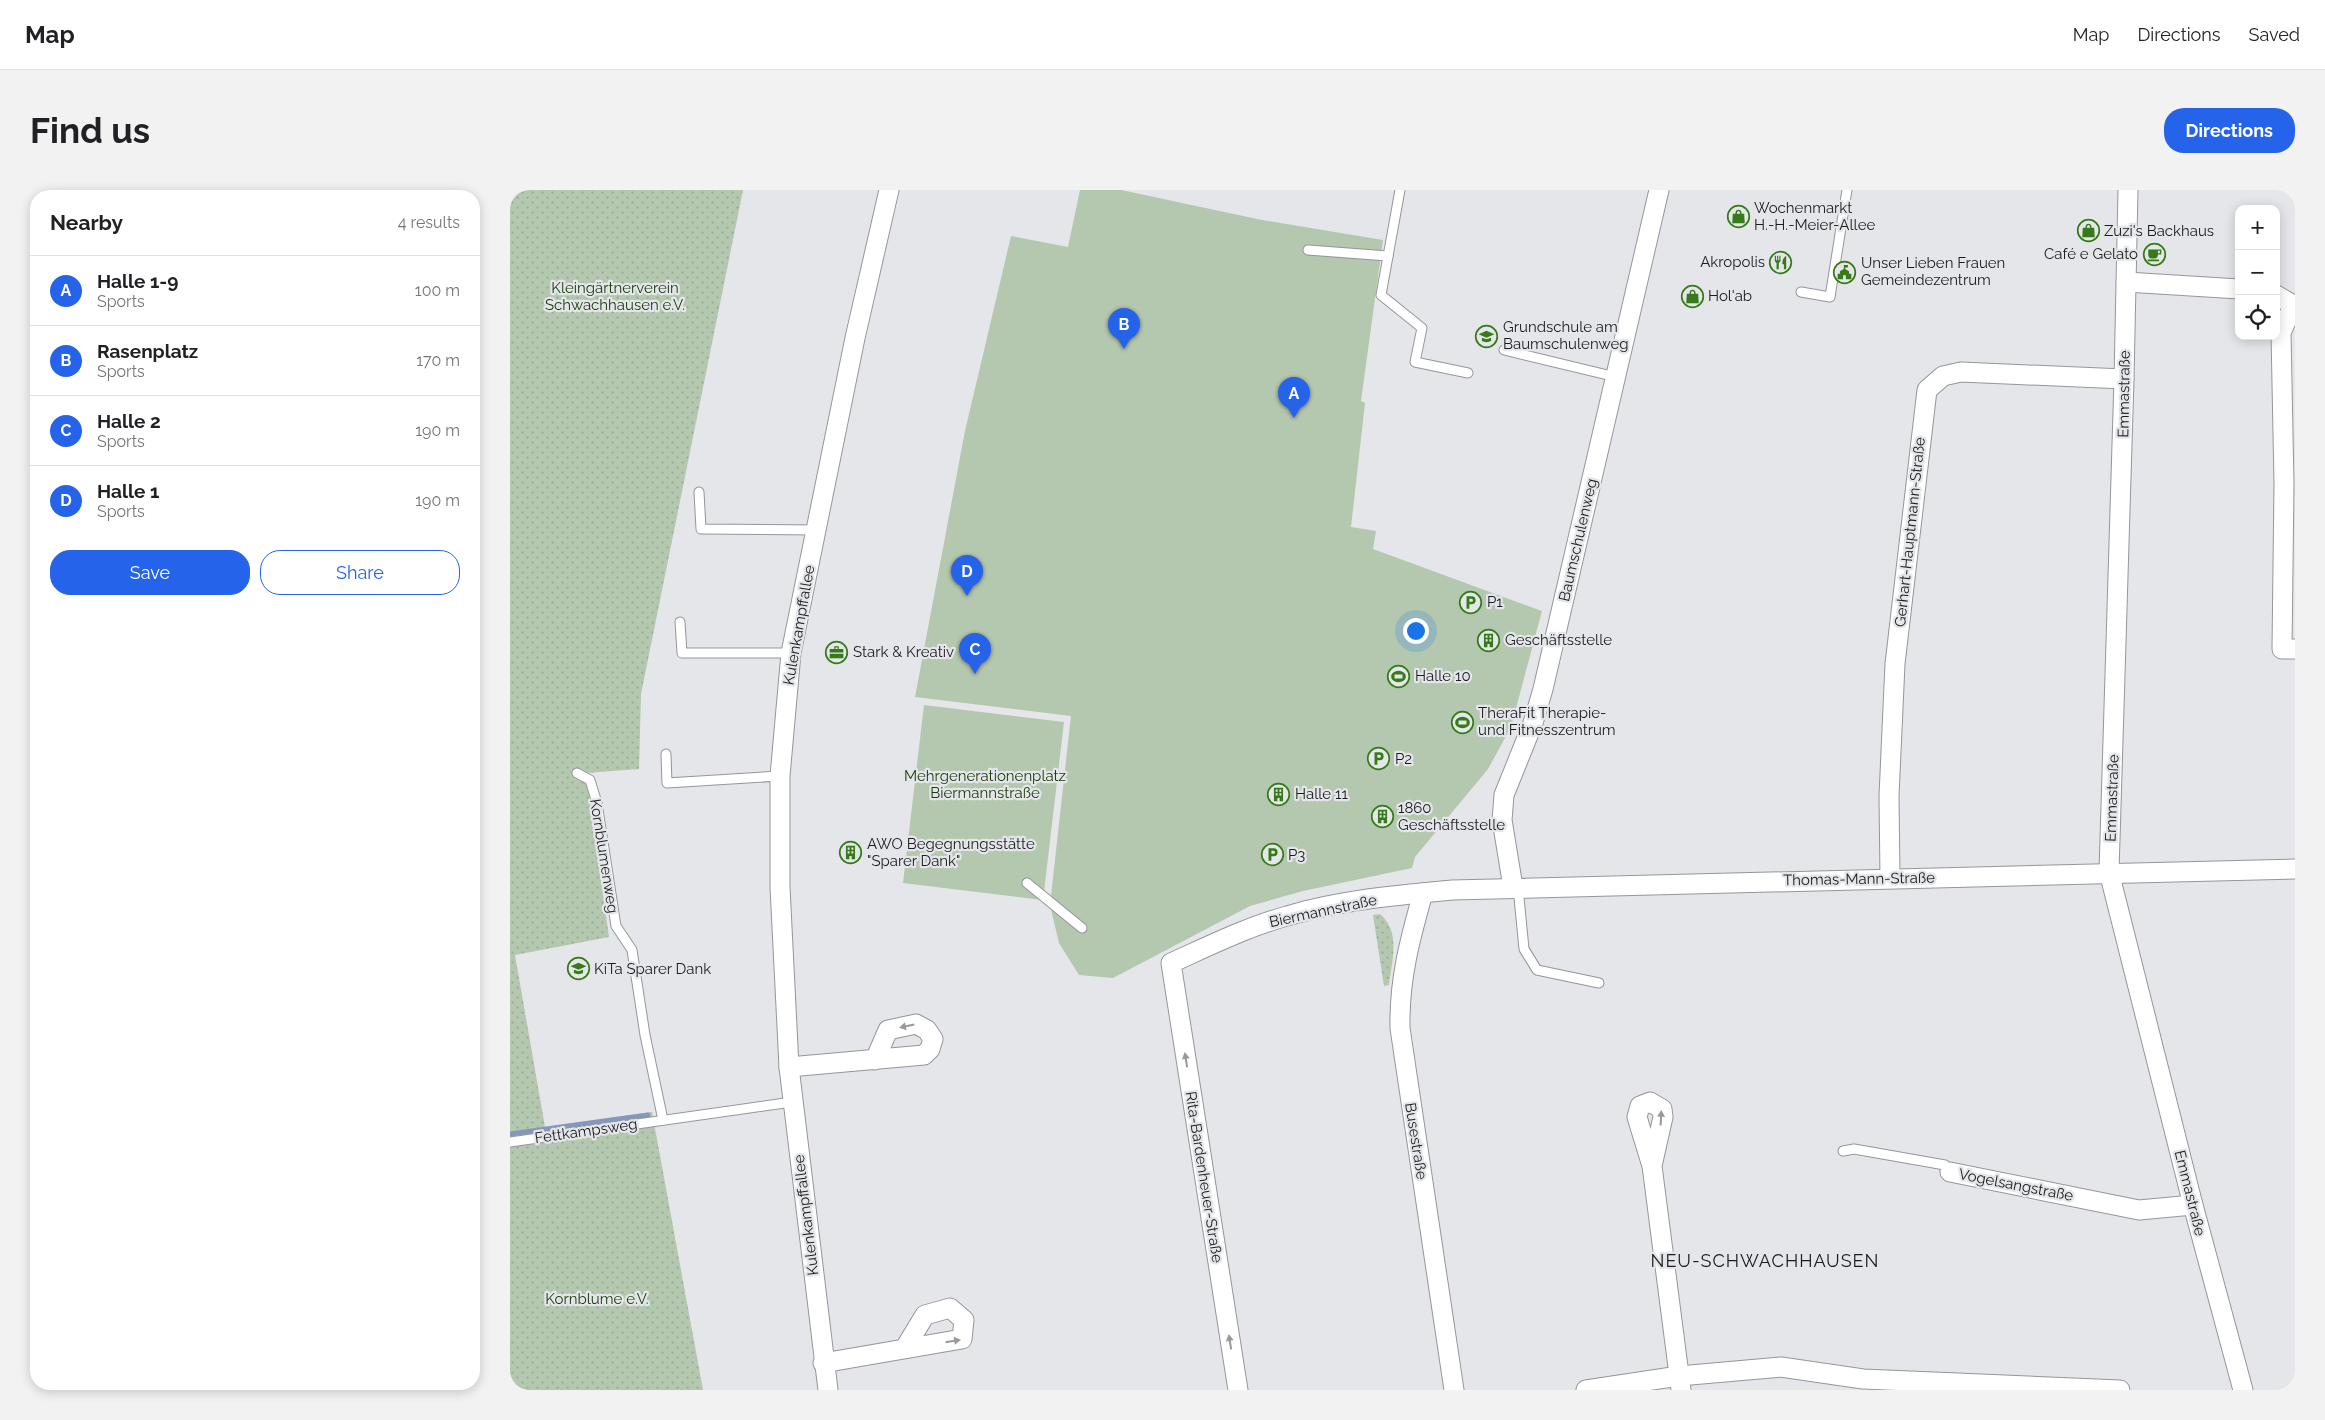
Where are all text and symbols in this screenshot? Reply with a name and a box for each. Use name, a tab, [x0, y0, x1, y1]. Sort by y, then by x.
text: Map	[25, 20, 75, 49]
text: Map	[2073, 24, 2109, 45]
text: Directions	[2137, 24, 2221, 45]
text: Saved	[2249, 24, 2300, 45]
button: Directions	[2164, 108, 2295, 153]
text: Find us	[30, 110, 150, 151]
place label: Wochenmarkt H.-H.-Meier-Allee	[1754, 199, 1875, 234]
shop icon: Wochenmarkt H.-H.-Meier-Allee	[1726, 205, 1750, 229]
map controls	[2235, 205, 2280, 340]
button: +	[2235, 205, 2280, 250]
text: Nearby	[50, 210, 123, 235]
text: 4 results	[398, 213, 460, 232]
shop icon: Zuzi's Backhaus	[2076, 219, 2100, 243]
place label: Zuzi's Backhaus	[2104, 222, 2214, 240]
cafe icon: Café e Gelato	[2142, 242, 2166, 266]
place label: Café e Gelato	[2044, 245, 2138, 263]
restaurant icon: Akropolis	[1769, 250, 1793, 274]
button: −	[2235, 250, 2280, 295]
place label: Akropolis	[1700, 253, 1765, 271]
place label: Unser Lieben Frauen Gemeindezentrum	[1861, 254, 2005, 289]
public building icon: Unser Lieben Frauen Gemeindezentrum	[1833, 260, 1857, 284]
text: Halle 1-9	[97, 270, 178, 292]
park label: Kleingärtnerverein Schwachhausen e.V.	[545, 279, 685, 314]
text: A	[61, 281, 71, 300]
text: 100 m	[415, 281, 460, 300]
shop icon: Hol'ab	[1680, 284, 1704, 308]
place label: Hol'ab	[1708, 287, 1752, 305]
text: Sports	[97, 292, 145, 311]
button: locate	[2235, 295, 2280, 340]
pin: B	[1108, 308, 1140, 349]
place label: Grundschule am Baumschulenweg	[1503, 318, 1628, 353]
school or university icon: Grundschule am Baumschulenweg	[1475, 324, 1499, 348]
text: Rasenplatz	[97, 340, 198, 362]
street label: Emmastraße	[2114, 350, 2134, 438]
text: B	[61, 351, 71, 370]
text: 170 m	[416, 351, 460, 370]
text: Sports	[97, 362, 145, 381]
pin: A	[1278, 377, 1310, 418]
text: Halle 2	[97, 410, 161, 432]
text: C	[61, 421, 71, 440]
text: 190 m	[415, 421, 460, 440]
text: Sports	[97, 432, 145, 451]
street label: Gerhart-Hauptmann-Straße	[1891, 436, 1929, 628]
street label: Baumschulenweg	[1555, 477, 1601, 603]
text: Halle 1	[97, 480, 159, 502]
text: D	[60, 491, 72, 510]
text: 190 m	[415, 491, 460, 510]
text: Sports	[97, 502, 145, 521]
button: Save	[50, 550, 250, 595]
button: Share	[260, 550, 460, 595]
pin: D	[951, 555, 983, 596]
street label: Kulenkampffallee	[780, 563, 818, 686]
parking icon: P1	[1459, 590, 1483, 614]
place label: P1	[1487, 593, 1503, 611]
your location	[1403, 618, 1429, 644]
building icon: Geschäftsstelle	[1477, 628, 1501, 652]
place label: Geschäftsstelle	[1505, 631, 1612, 649]
pin: C	[959, 633, 991, 674]
office icon: Stark & Kreativ	[825, 640, 849, 664]
place label: Stark & Kreativ	[853, 643, 954, 661]
sports icon: Halle 10	[1387, 664, 1411, 688]
place label: Halle 10	[1415, 667, 1471, 685]
place label: TheraFit Therapie- und Fitnesszentrum	[1478, 704, 1616, 739]
sports icon: TheraFit Therapie- und Fitnesszentrum	[1450, 710, 1474, 734]
parking icon: P2	[1367, 747, 1391, 771]
place label: P2	[1395, 750, 1412, 768]
street label: Emmastraße	[2101, 754, 2123, 842]
park label: Mehrgenerationenplatz Biermannstraße	[904, 767, 1066, 802]
building icon: Halle 11	[1267, 782, 1291, 806]
place label: Halle 11	[1295, 785, 1348, 803]
street label: Kornblumenweg	[586, 798, 622, 914]
place label: 1860 Geschäftsstelle	[1398, 799, 1505, 834]
building icon: 1860 Geschäftsstelle	[1370, 805, 1394, 829]
place label: AWO Begegnungsstätte "Sparer Dank"	[867, 835, 1035, 870]
building icon: AWO Begegnungsstätte "Sparer Dank"	[839, 841, 863, 865]
parking icon: P3	[1260, 843, 1284, 867]
place label: P3	[1288, 846, 1305, 864]
street label: Thomas-Mann-Straße	[1783, 869, 1935, 889]
street label: Biermannstraße	[1268, 891, 1379, 931]
school or university icon: KiTa Sparer Dank	[566, 957, 590, 981]
place label: KiTa Sparer Dank	[594, 960, 711, 978]
one-way arrow	[898, 1023, 914, 1031]
one-way arrow	[1182, 1052, 1190, 1068]
street label: Rita-Bardenheuer-Straße	[1182, 1090, 1226, 1264]
street label: Busestraße	[1401, 1101, 1431, 1181]
one-way arrow	[1658, 1110, 1666, 1126]
street label: Fettkampsweg	[534, 1115, 638, 1147]
street label: Emmastraße	[2171, 1148, 2209, 1238]
street label: Kulenkampffallee	[790, 1153, 822, 1276]
street label: Vogelsangstraße	[1957, 1165, 2075, 1205]
district label: NEU-SCHWACHHAUSEN	[1651, 1250, 1879, 1271]
park label: Kornblume e.V.	[545, 1290, 649, 1308]
one-way arrow	[1226, 1333, 1234, 1349]
one-way arrow	[946, 1336, 962, 1344]

